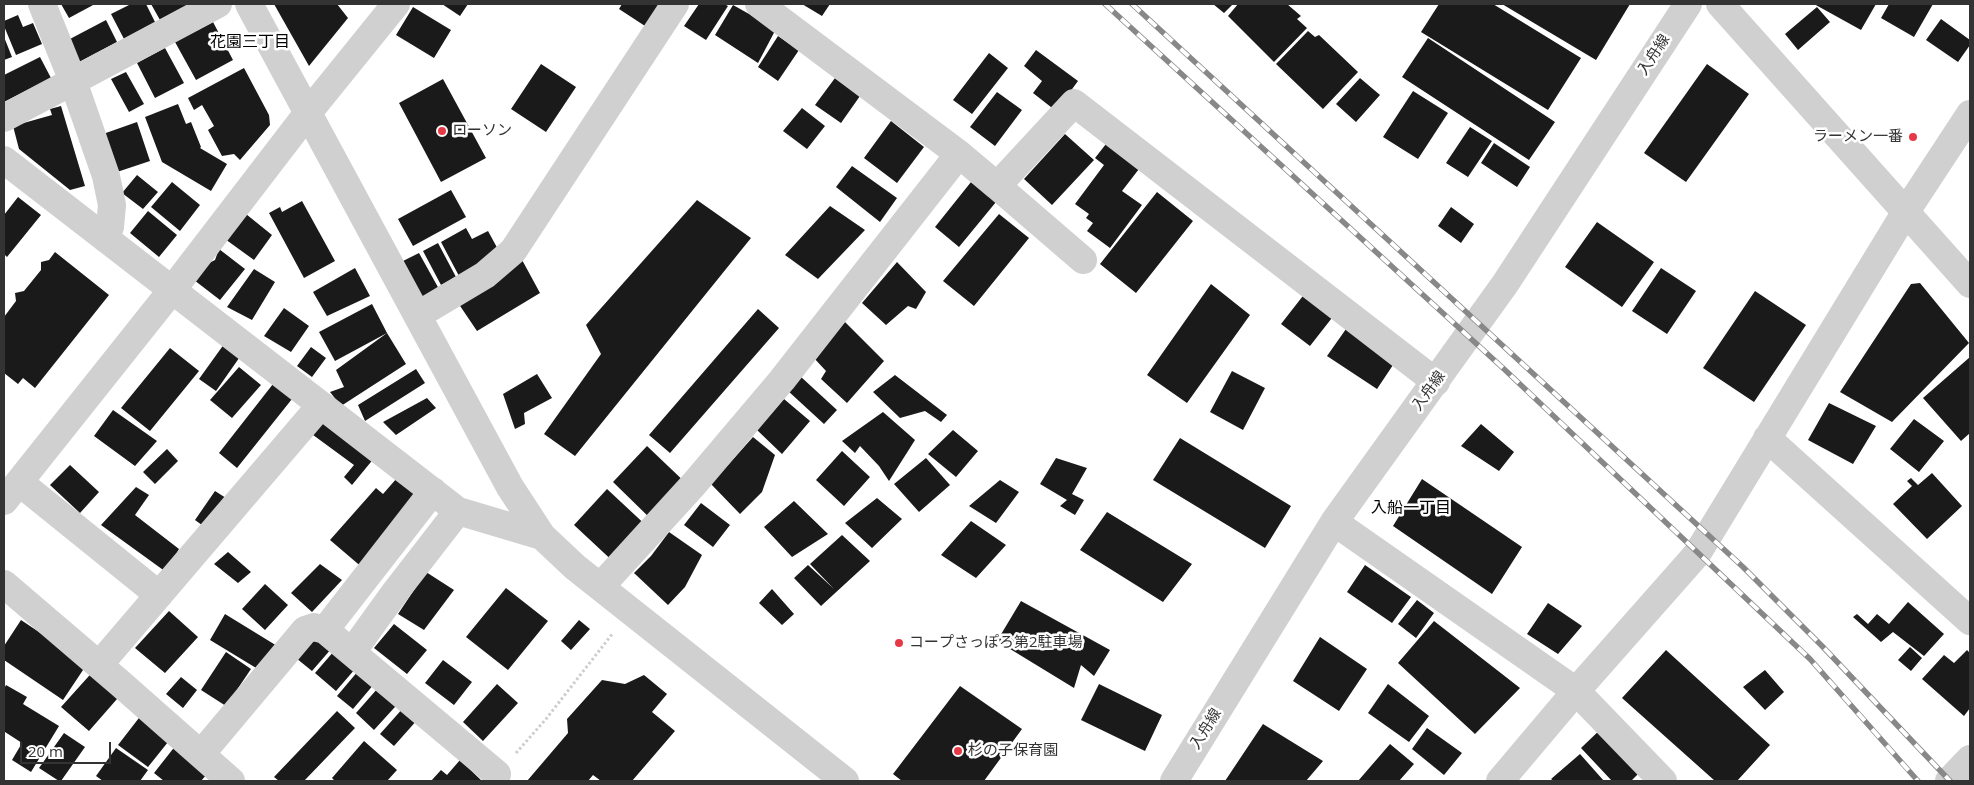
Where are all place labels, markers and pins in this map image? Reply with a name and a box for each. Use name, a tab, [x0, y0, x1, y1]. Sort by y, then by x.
place label: ローソン	[452, 122, 512, 140]
marker: ローソン	[436, 125, 448, 137]
place label: ラーメン一番	[1813, 128, 1903, 146]
marker: ラーメン一番	[1907, 131, 1919, 143]
place label: コープさっぽろ第2駐車場	[909, 634, 1083, 652]
marker: コープさっぽろ第2駐車場	[893, 637, 905, 649]
place label: 杉の子保育園	[968, 742, 1058, 760]
marker: 杉の子保育園	[952, 745, 964, 757]

